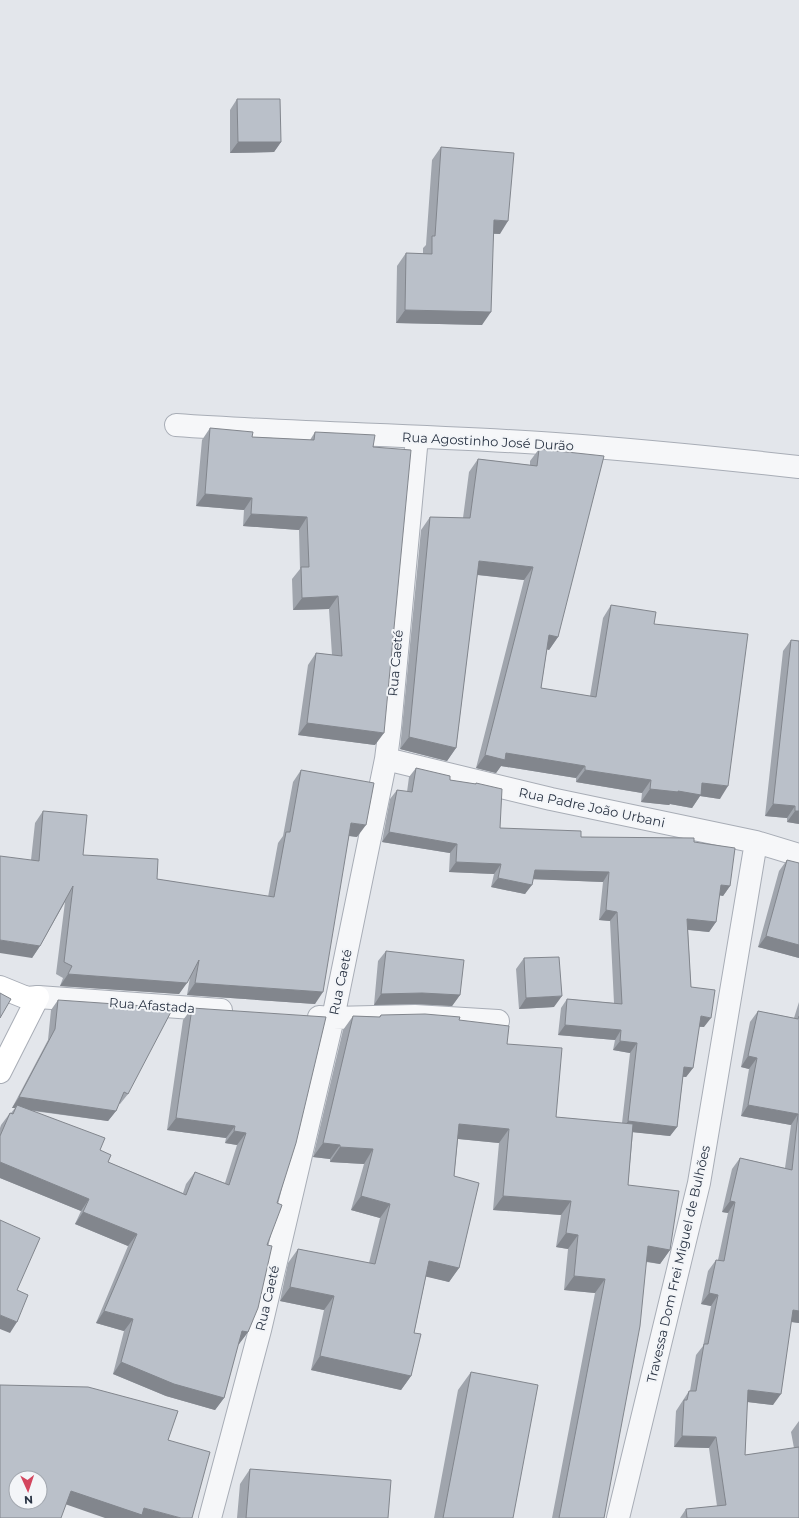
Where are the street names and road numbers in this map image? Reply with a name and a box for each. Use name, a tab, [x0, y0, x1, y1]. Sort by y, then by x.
street label: Rua Agostinho José Durão	[402, 429, 574, 453]
street label: Rua Caeté	[384, 629, 406, 697]
street label: Rua Padre João Urbani	[517, 784, 667, 830]
street label: Rua Caeté	[325, 948, 355, 1016]
street label: Rua Afastada	[109, 994, 195, 1016]
street label: Travessa Dom Frei Miguel de Bulhões	[643, 1144, 713, 1384]
street label: Rua Caeté	[252, 1264, 282, 1332]

